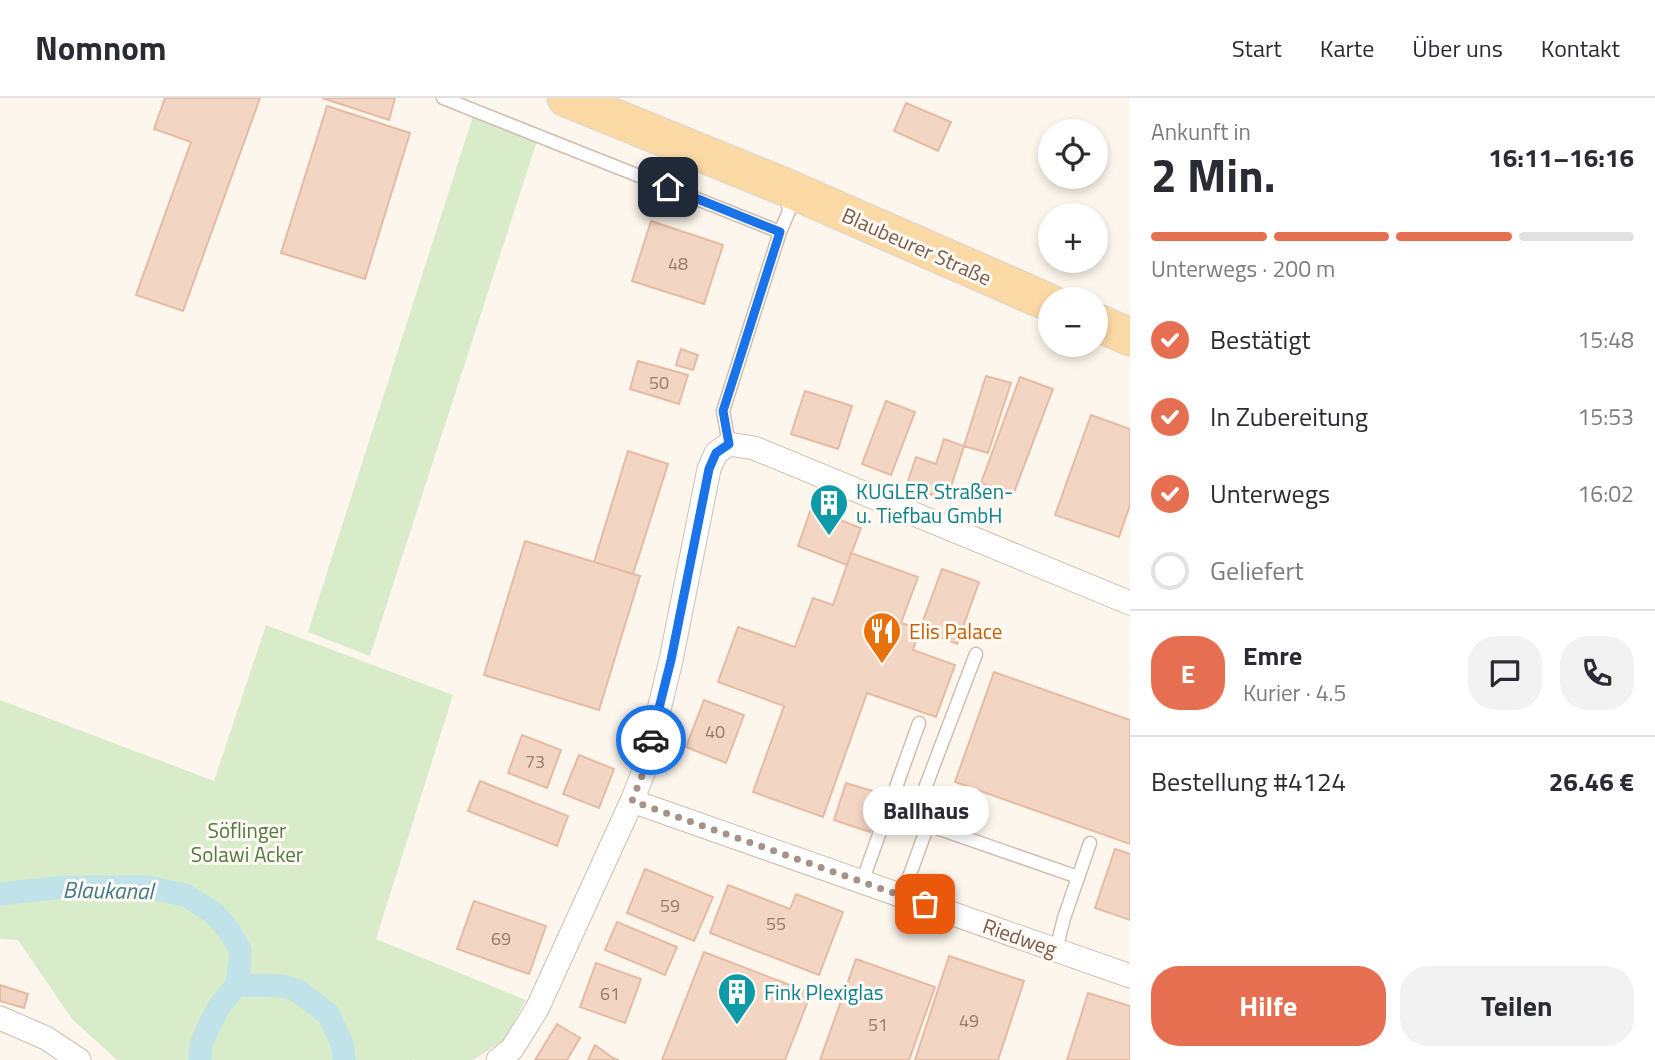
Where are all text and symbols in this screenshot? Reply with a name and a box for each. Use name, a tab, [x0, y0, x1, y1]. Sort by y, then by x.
text: Nomnom	[35, 23, 166, 73]
text: Start	[1232, 30, 1282, 66]
text: Karte	[1320, 30, 1374, 66]
text: Über uns	[1412, 30, 1503, 66]
text: Kontakt	[1541, 30, 1620, 66]
text: Ankunft in	[1151, 114, 1251, 149]
map controls	[1038, 119, 1108, 357]
button: locate	[1038, 119, 1108, 189]
text: 16:11–16:16	[1488, 138, 1634, 177]
text: 2 Min.	[1151, 140, 1275, 210]
pin	[638, 157, 698, 217]
icon: home	[649, 168, 687, 206]
street label: Blaubeurer Straße	[837, 199, 997, 293]
button: +	[1038, 203, 1108, 273]
house number: 48	[668, 250, 688, 277]
text: Unterwegs · 200 m	[1151, 251, 1335, 286]
button: −	[1038, 287, 1108, 357]
text: Bestätigt	[1210, 320, 1311, 359]
icon: check	[1151, 321, 1189, 359]
text: 15:48	[1577, 322, 1634, 357]
house number: 50	[649, 369, 669, 396]
text: In Zubereitung	[1210, 397, 1368, 436]
icon: check	[1151, 398, 1189, 436]
text: 15:53	[1577, 399, 1634, 434]
text: Unterwegs	[1210, 474, 1330, 513]
place label: KUGLER Straßen- u. Tiefbau GmbH	[856, 475, 1013, 531]
icon: check	[1151, 475, 1189, 513]
text: 16:02	[1577, 476, 1634, 511]
building icon: KUGLER Straßen- u. Tiefbau GmbH	[808, 482, 850, 537]
text: Geliefert	[1210, 551, 1304, 590]
restaurant icon: Elis Palace	[861, 610, 903, 665]
place label: Elis Palace	[909, 615, 1002, 647]
text: Emre	[1243, 636, 1302, 675]
button: chat	[1468, 636, 1542, 710]
button: phone	[1560, 636, 1634, 710]
text: E	[1181, 654, 1195, 693]
text: Kurier · 4.5	[1243, 675, 1346, 710]
courier	[616, 705, 686, 775]
house number: 40	[705, 718, 725, 745]
icon: car	[632, 721, 670, 759]
house number: 73	[525, 748, 545, 775]
text: Bestellung #4124	[1151, 762, 1346, 801]
text: 26.46 €	[1549, 762, 1634, 801]
callout: Ballhaus	[862, 785, 988, 834]
text: Ballhaus	[883, 793, 969, 828]
park label: Söflinger Solawi Acker	[191, 814, 303, 870]
water label: Blaukanal	[62, 872, 157, 908]
pin	[895, 874, 955, 934]
icon: bag	[906, 885, 944, 923]
house number: 59	[660, 892, 680, 919]
street label: Riedweg	[979, 909, 1062, 965]
house number: 55	[766, 910, 786, 937]
house number: 69	[491, 925, 511, 952]
button: Hilfe	[1151, 966, 1386, 1046]
button: Teilen	[1400, 966, 1634, 1046]
building icon: Fink Plexiglas	[716, 971, 758, 1026]
place label: Fink Plexiglas	[764, 976, 883, 1008]
house number: 61	[600, 980, 620, 1007]
house number: 49	[959, 1007, 979, 1034]
house number: 51	[868, 1011, 888, 1038]

